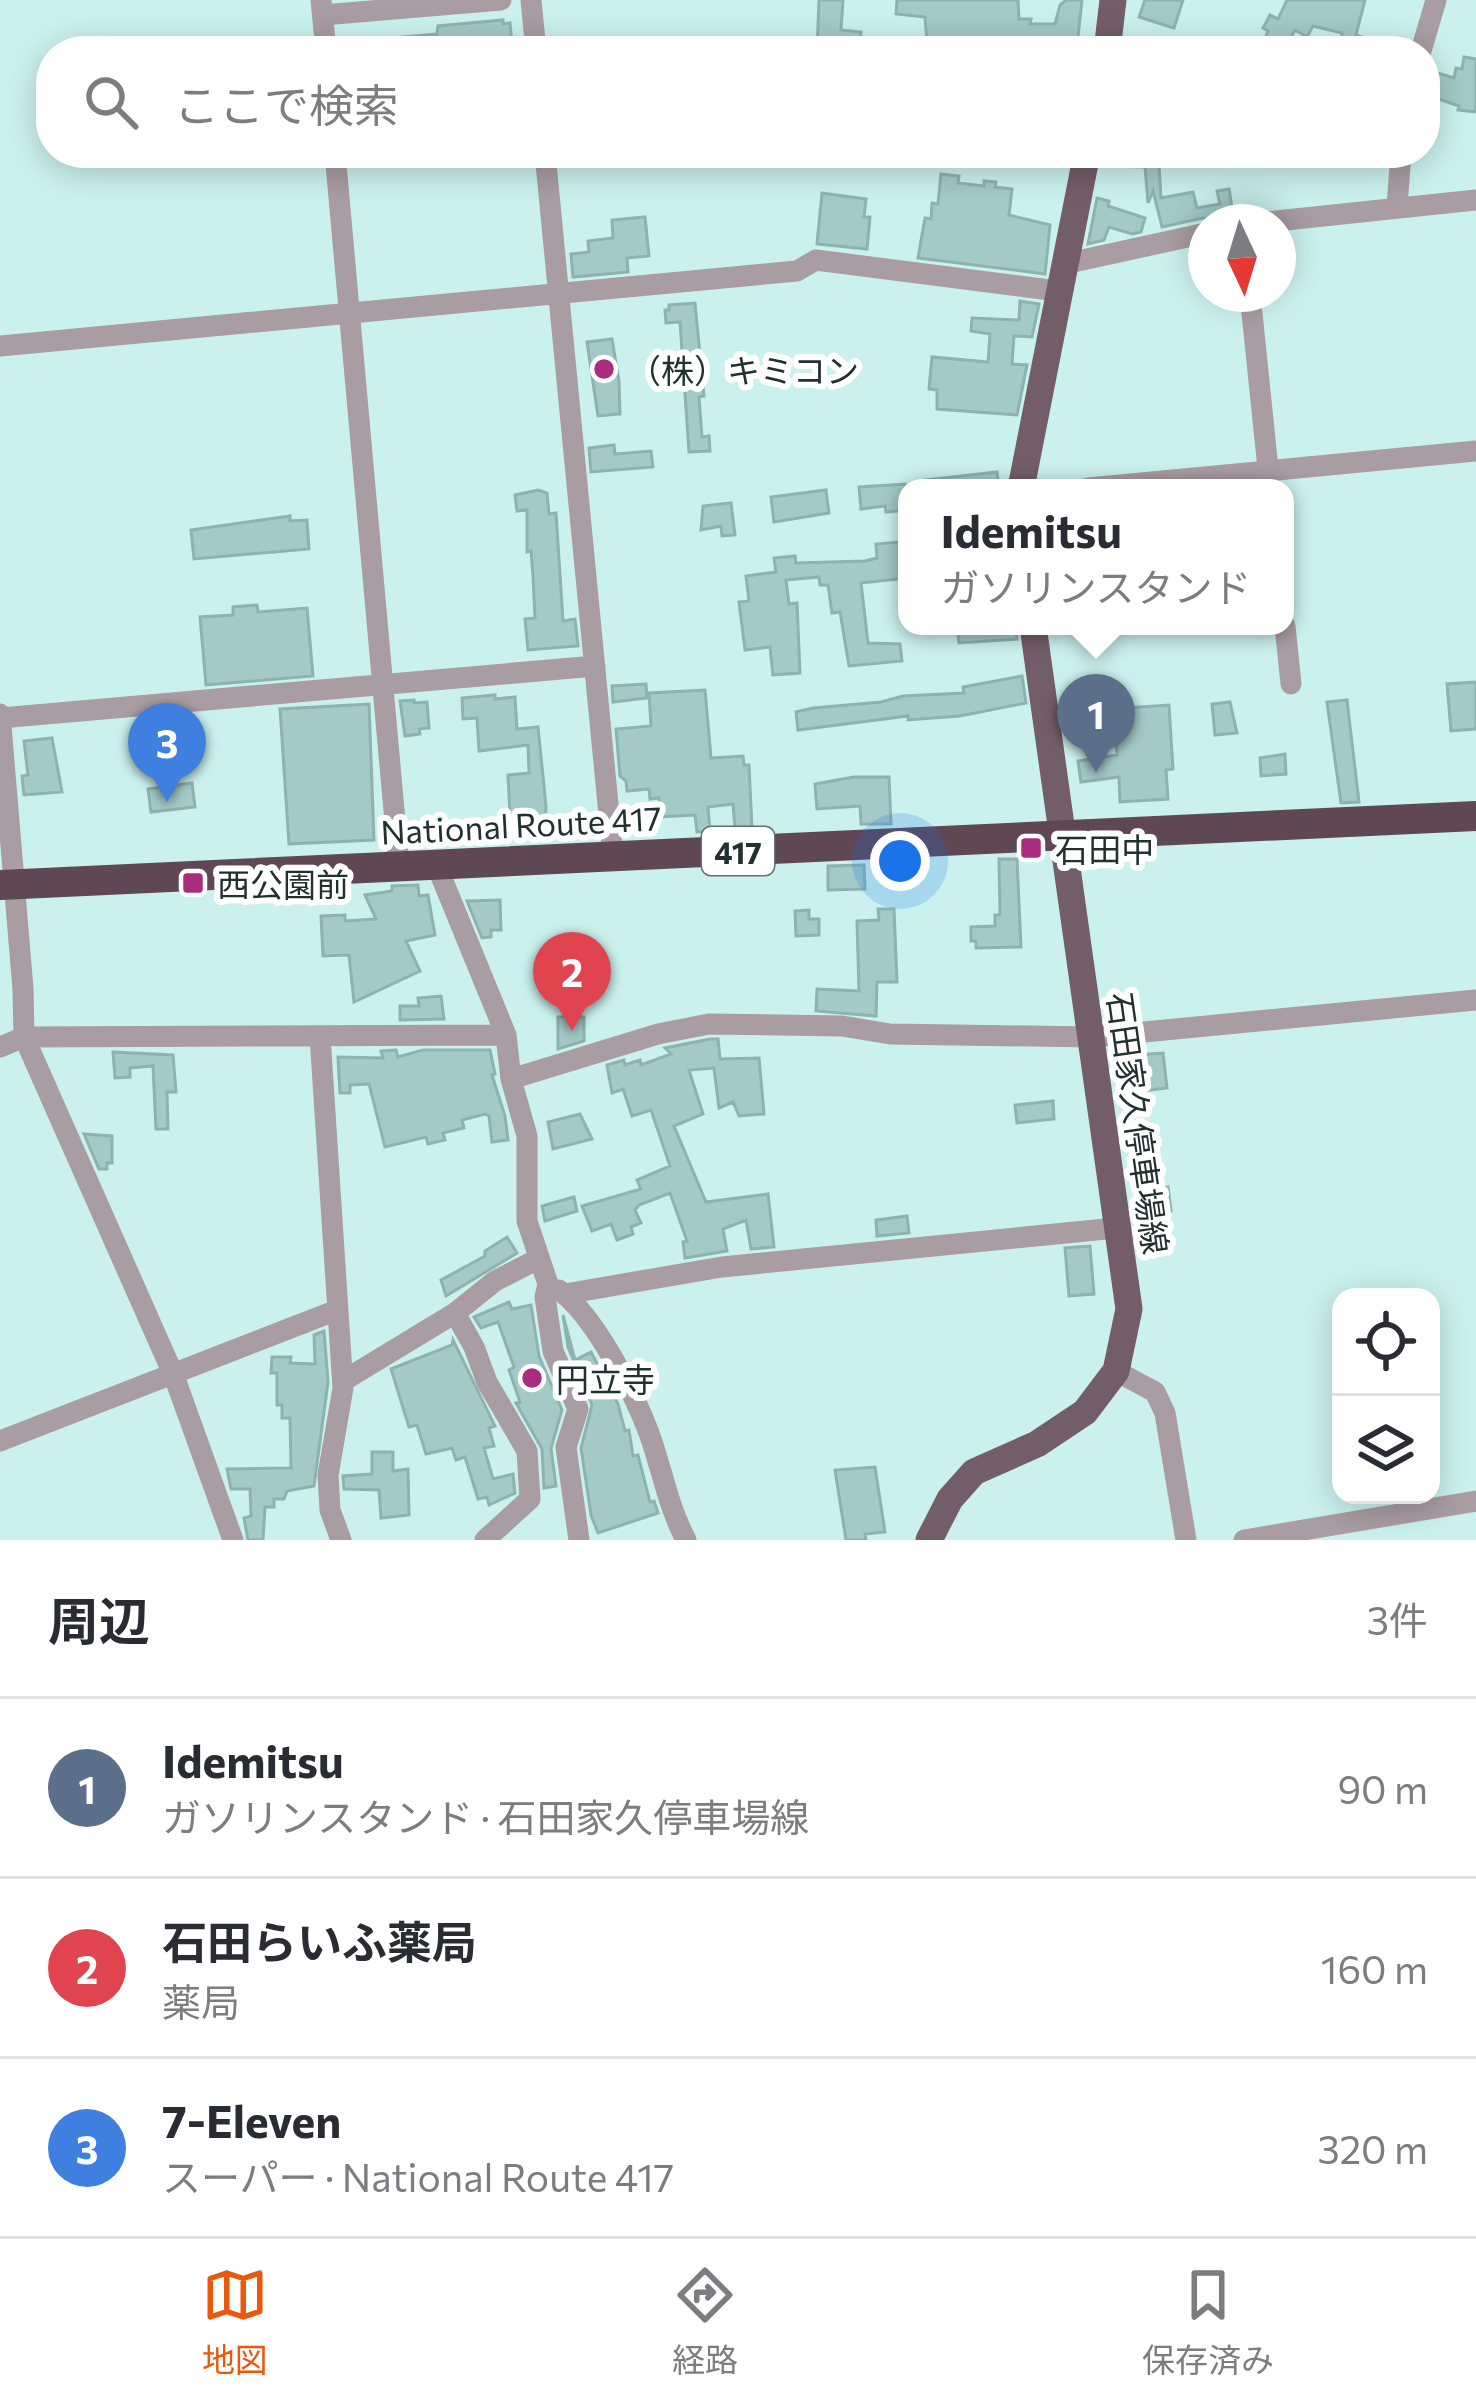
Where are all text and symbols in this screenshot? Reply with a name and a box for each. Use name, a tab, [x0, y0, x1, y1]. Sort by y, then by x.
search box	[36, 36, 1440, 168]
icon: search	[78, 69, 144, 135]
text: ここで検索	[174, 76, 399, 131]
north arrow	[1188, 204, 1296, 312]
place label: （株）キミコン	[628, 349, 859, 390]
marker: （株）キミコン	[591, 356, 617, 382]
popup	[898, 479, 1294, 635]
text: Idemitsu	[940, 502, 1122, 557]
text: ガソリンスタンド	[940, 562, 1252, 610]
pin: 1	[1057, 674, 1135, 773]
pin: 3	[128, 703, 206, 802]
street label: National Route 417	[379, 796, 663, 852]
road number: 417	[702, 827, 774, 875]
place label: 石田中	[1055, 828, 1154, 869]
your location	[870, 831, 930, 891]
marker: 石田中	[1018, 835, 1044, 861]
place label: 西公園前	[217, 863, 349, 904]
marker: 西公園前	[180, 870, 206, 896]
pin: 2	[533, 932, 611, 1031]
street label: 石田家久停車場線	[1100, 989, 1178, 1257]
map controls	[1332, 1288, 1440, 1504]
button: locate	[1332, 1288, 1440, 1396]
place label: 円立寺	[556, 1358, 655, 1399]
marker: 円立寺	[519, 1365, 545, 1391]
button: layers	[1332, 1396, 1440, 1504]
text: 周辺	[48, 1588, 150, 1651]
text: 3件	[1367, 1595, 1428, 1643]
text: Idemitsu	[162, 1732, 344, 1787]
text: 1	[78, 1764, 96, 1812]
text: 90 m	[1337, 1764, 1428, 1812]
text: ガソリンスタンド · 石田家久停車場線	[162, 1792, 809, 1840]
text: 石田らいふ薬局	[162, 1913, 477, 1968]
text: 2	[76, 1944, 98, 1992]
text: 160 m	[1321, 1944, 1428, 1992]
text: 薬局	[162, 1977, 240, 2025]
text: 7-Eleven	[162, 2092, 341, 2147]
text: 3	[76, 2124, 98, 2172]
text: 320 m	[1317, 2124, 1428, 2172]
text: スーパー · National Route 417	[162, 2152, 674, 2200]
tab: 地図	[202, 2262, 268, 2382]
tab: 経路	[672, 2262, 738, 2382]
tab: 保存済み	[1142, 2262, 1274, 2382]

